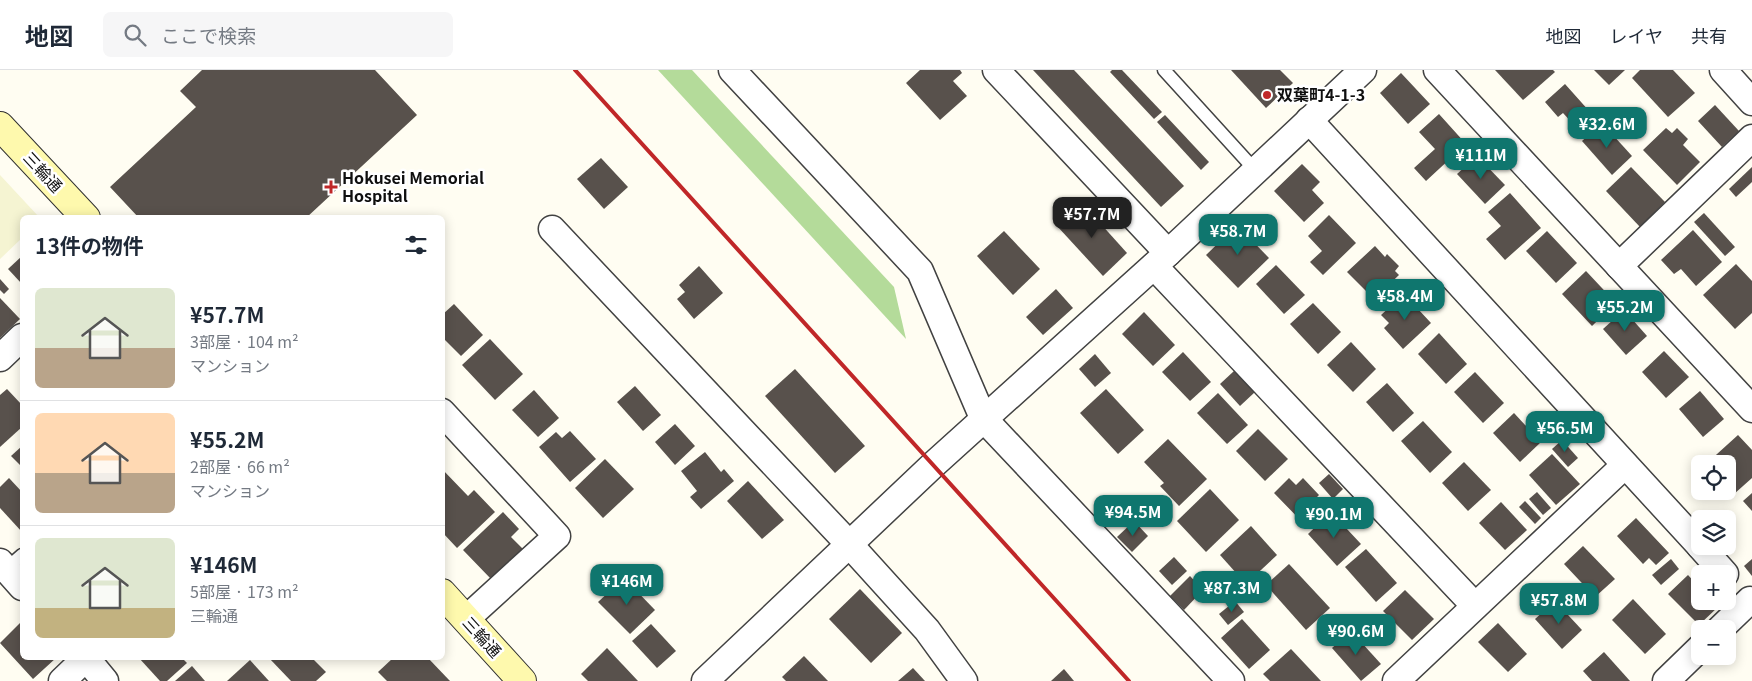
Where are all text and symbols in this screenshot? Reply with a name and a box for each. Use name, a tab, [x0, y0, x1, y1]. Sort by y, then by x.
search box	[103, 12, 453, 57]
text: 地図	[25, 17, 73, 52]
icon: search	[121, 21, 149, 49]
text: ここで検索	[161, 21, 256, 48]
text: 地図	[1546, 22, 1582, 48]
text: レイヤ	[1610, 22, 1663, 48]
text: 共有	[1691, 22, 1727, 48]
place label: 双葉町4-1-3	[1277, 82, 1365, 106]
marker: 双葉町4-1-3	[1261, 89, 1273, 101]
pin: ¥32.6M	[1566, 106, 1648, 149]
text: ¥32.6M	[1579, 111, 1635, 135]
pin: ¥111M	[1446, 138, 1516, 180]
text: ¥111M	[1455, 142, 1507, 166]
street label: 三輪通	[19, 146, 69, 197]
place label: Hokusei Memorial Hospital	[342, 165, 484, 207]
marker: Hokusei Memorial Hospital	[324, 180, 338, 194]
pin: ¥57.7M	[1051, 196, 1133, 239]
text: ¥57.7M	[1064, 201, 1120, 225]
pin: ¥58.7M	[1197, 214, 1279, 256]
text: ¥58.7M	[1210, 218, 1266, 242]
text: 13件の物件	[35, 230, 144, 260]
icon: filters	[402, 231, 430, 259]
pin: ¥58.4M	[1364, 278, 1446, 321]
text: ¥58.4M	[1377, 283, 1433, 307]
pin: ¥55.2M	[1584, 290, 1666, 332]
text: ¥55.2M	[1597, 294, 1653, 318]
text: ¥57.7M	[190, 299, 264, 329]
icon: home	[75, 308, 135, 368]
text: 3部屋 · 104 m²	[190, 329, 299, 353]
text: マンション	[190, 353, 270, 377]
pin: ¥56.5M	[1524, 410, 1606, 453]
text: ¥56.5M	[1537, 415, 1593, 439]
text: ¥55.2M	[190, 424, 264, 454]
icon: home	[75, 433, 135, 493]
text: 2部屋 · 66 m²	[190, 454, 290, 478]
map controls	[1691, 455, 1736, 665]
button: locate	[1691, 455, 1736, 500]
text: マンション	[190, 478, 270, 502]
pin: ¥94.5M	[1092, 494, 1174, 537]
pin: ¥90.1M	[1293, 496, 1375, 539]
text: ¥94.5M	[1105, 499, 1161, 523]
text: ¥90.1M	[1306, 501, 1362, 525]
button: layers	[1691, 510, 1736, 555]
text: ¥146M	[190, 549, 257, 579]
icon: home	[75, 558, 135, 618]
pin: ¥146M	[592, 564, 662, 606]
button: +	[1691, 565, 1736, 610]
text: ¥146M	[601, 568, 653, 592]
pin: ¥87.3M	[1191, 570, 1273, 613]
text: ¥87.3M	[1204, 575, 1260, 599]
text: 5部屋 · 173 m²	[190, 579, 299, 603]
pin: ¥57.8M	[1518, 582, 1600, 625]
text: ¥57.8M	[1531, 587, 1587, 611]
text: 三輪通	[190, 603, 238, 627]
street label: 三輪通	[458, 610, 508, 662]
pin: ¥90.6M	[1315, 614, 1397, 656]
text: ¥90.6M	[1328, 618, 1384, 642]
button: −	[1691, 620, 1736, 665]

